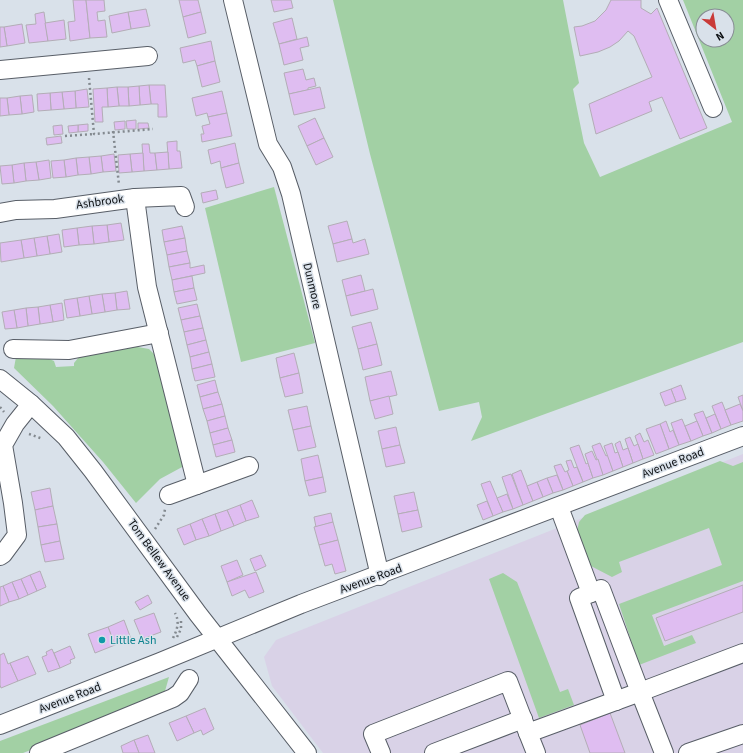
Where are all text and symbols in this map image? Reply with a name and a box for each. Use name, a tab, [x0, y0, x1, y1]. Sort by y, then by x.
north arrow	[695, 8, 735, 48]
text: N	[713, 28, 727, 44]
street label: Ashbrook	[75, 190, 125, 214]
street label: Dunmore	[298, 261, 326, 311]
street label: Avenue Road	[640, 443, 706, 483]
street label: Tom Bellew Avenue	[123, 516, 195, 605]
street label: Avenue Road	[337, 560, 405, 598]
place label: Little Ash	[110, 632, 156, 649]
marker: Little Ash	[97, 635, 107, 645]
street label: Avenue Road	[37, 678, 103, 718]

